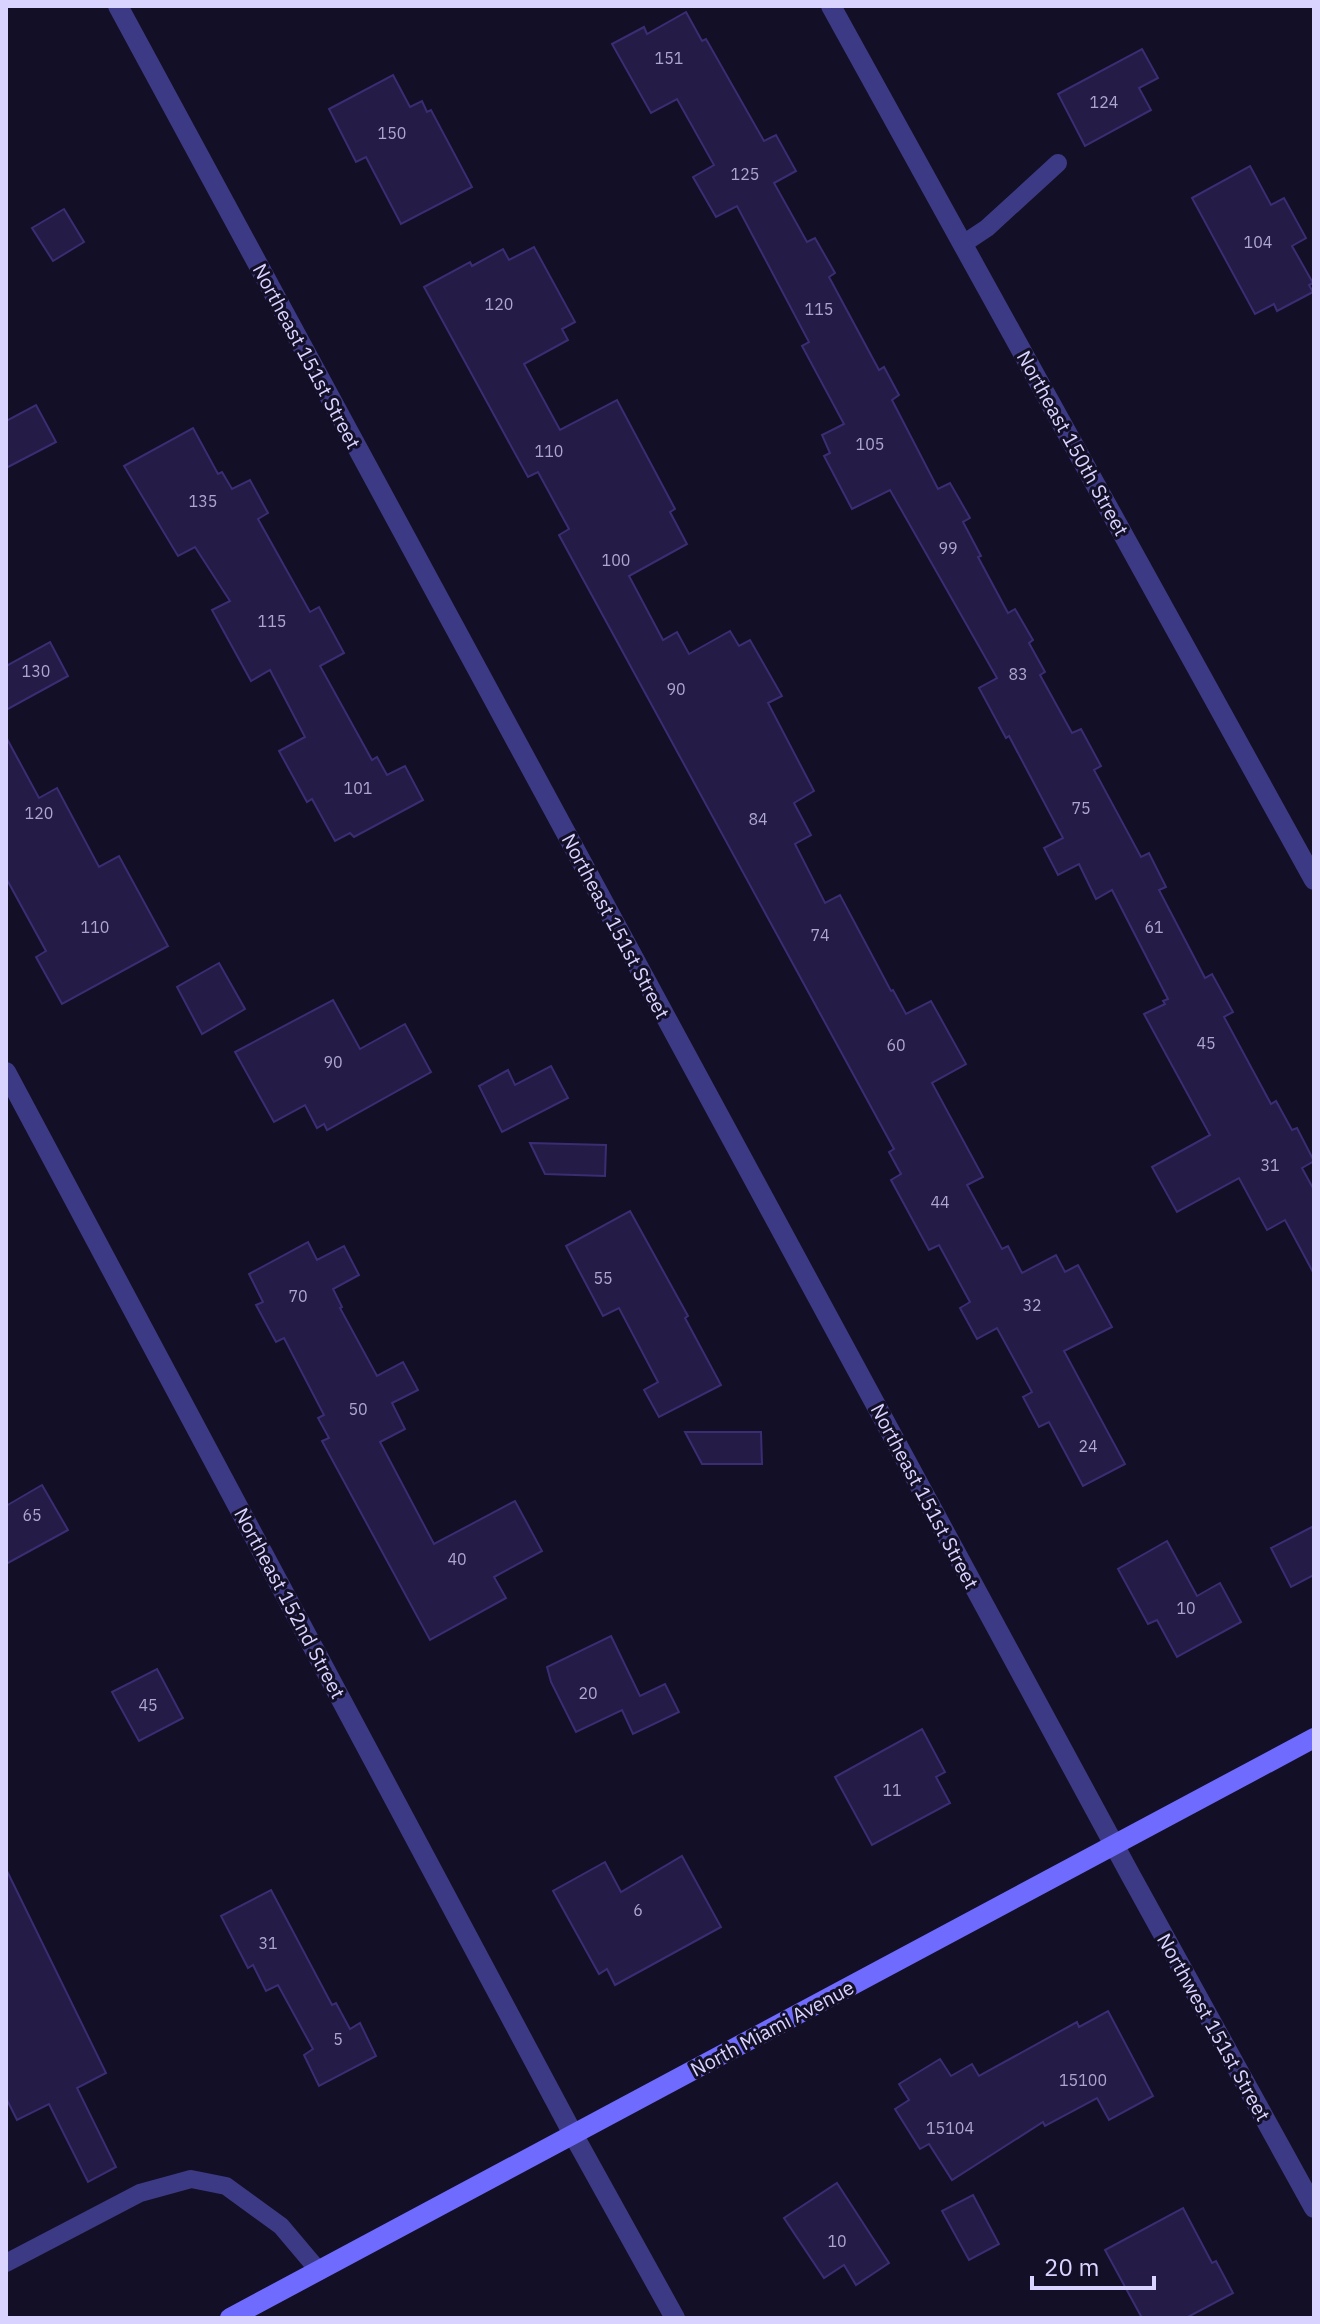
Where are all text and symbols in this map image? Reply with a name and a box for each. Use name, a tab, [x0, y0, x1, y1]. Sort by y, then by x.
house number: 151	[655, 48, 683, 68]
house number: 124	[1090, 92, 1118, 112]
house number: 150	[378, 123, 406, 143]
house number: 125	[731, 164, 759, 184]
house number: 104	[1244, 232, 1272, 252]
street label: Northeast 151st Street	[247, 259, 367, 453]
house number: 120	[485, 294, 513, 314]
house number: 115	[805, 299, 833, 319]
street label: Northeast 150th Street	[1011, 345, 1135, 541]
house number: 105	[856, 434, 884, 454]
house number: 110	[535, 441, 563, 461]
house number: 135	[189, 491, 217, 511]
house number: 99	[938, 538, 958, 558]
house number: 100	[602, 550, 630, 570]
house number: 115	[258, 611, 286, 631]
house number: 130	[22, 661, 50, 681]
house number: 83	[1008, 664, 1028, 684]
house number: 90	[666, 679, 686, 699]
house number: 101	[344, 778, 372, 798]
house number: 75	[1071, 798, 1091, 818]
house number: 120	[25, 803, 53, 823]
house number: 84	[748, 809, 768, 829]
street label: Northeast 151st Street	[556, 829, 676, 1023]
house number: 110	[81, 917, 109, 937]
house number: 61	[1144, 917, 1164, 937]
house number: 74	[810, 925, 830, 945]
house number: 45	[1196, 1033, 1216, 1053]
house number: 60	[886, 1035, 906, 1055]
house number: 90	[323, 1052, 343, 1072]
house number: 31	[1260, 1155, 1280, 1175]
house number: 44	[930, 1192, 950, 1212]
house number: 55	[593, 1268, 613, 1288]
house number: 70	[288, 1286, 308, 1306]
house number: 32	[1022, 1295, 1042, 1315]
house number: 50	[348, 1399, 368, 1419]
street label: Northeast 151st Street	[865, 1399, 985, 1593]
house number: 24	[1078, 1436, 1098, 1456]
street label: Northeast 152nd Street	[228, 1503, 352, 1703]
house number: 65	[22, 1505, 42, 1525]
house number: 40	[447, 1549, 467, 1569]
house number: 10	[1176, 1598, 1196, 1618]
house number: 20	[578, 1683, 598, 1703]
house number: 45	[138, 1695, 158, 1715]
house number: 11	[882, 1780, 902, 1800]
house number: 6	[633, 1900, 643, 1920]
street label: Northwest 151st Street	[1151, 1928, 1277, 2126]
house number: 31	[258, 1933, 278, 1953]
street label: North Miami Avenue	[685, 1973, 859, 2083]
house number: 5	[333, 2029, 343, 2049]
house number: 15100	[1059, 2070, 1107, 2090]
house number: 15104	[926, 2118, 974, 2138]
house number: 10	[827, 2231, 847, 2251]
scale bar	[1032, 2240, 1154, 2290]
text: 20 m	[1044, 2251, 1099, 2283]

